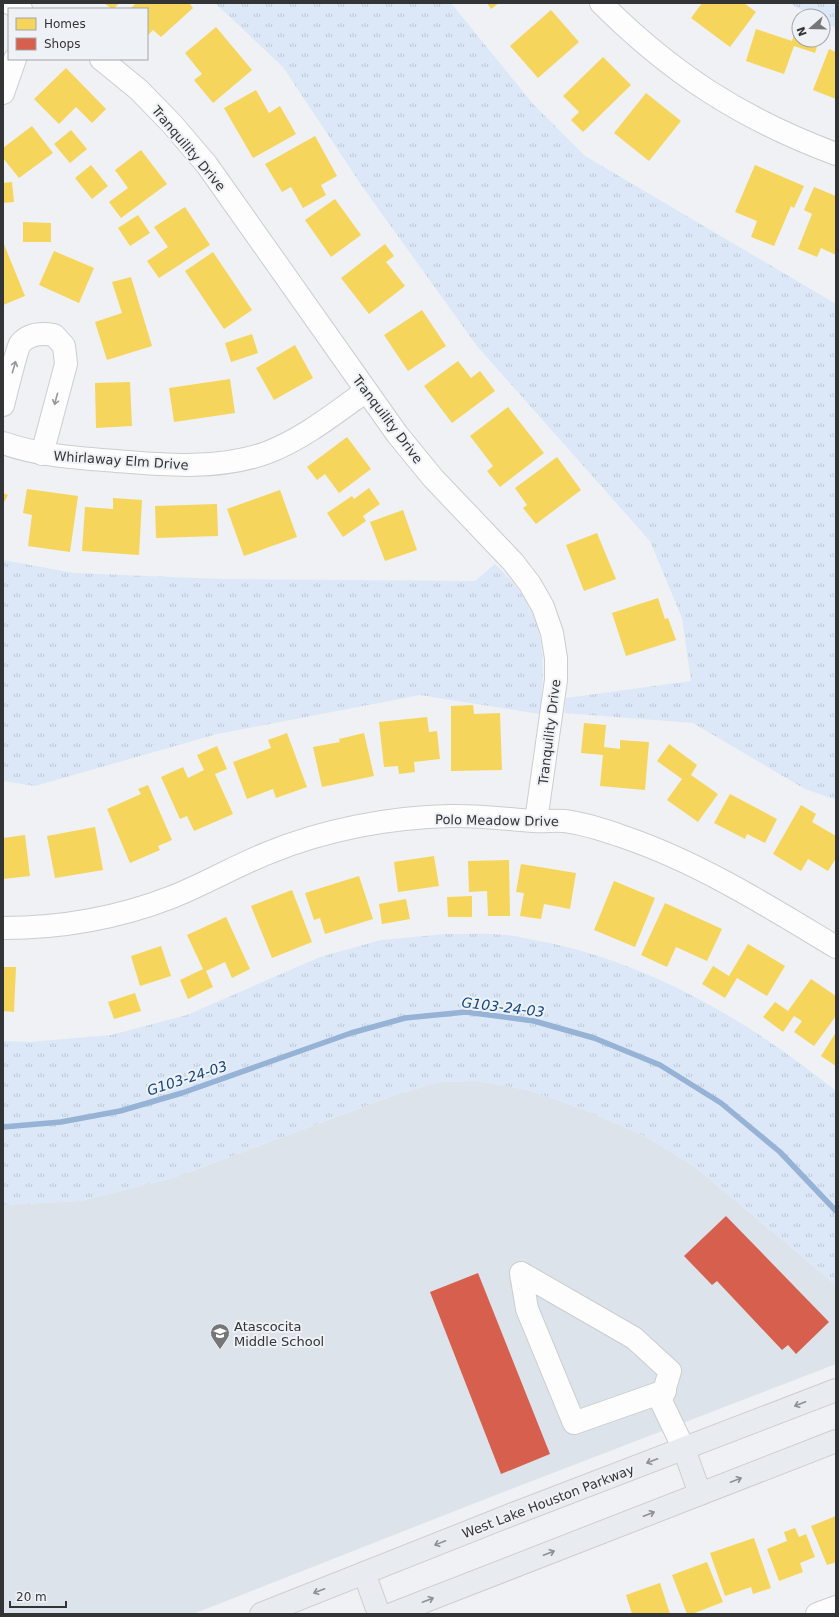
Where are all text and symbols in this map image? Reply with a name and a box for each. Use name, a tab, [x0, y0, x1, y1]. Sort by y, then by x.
legend	[8, 8, 148, 60]
north arrow	[791, 8, 831, 48]
text: Homes	[44, 17, 86, 31]
text: N	[794, 25, 810, 38]
text: Shops	[44, 37, 80, 51]
street label: Tranquility Drive	[148, 102, 229, 194]
one-way arrow	[10, 361, 18, 374]
street label: Tranquility Drive	[349, 371, 426, 466]
one-way arrow	[52, 392, 59, 405]
street label: Whirlaway Elm Drive	[53, 448, 189, 473]
street label: Tranquility Drive	[535, 678, 563, 787]
street label: Polo Meadow Drive	[435, 812, 559, 829]
water label: G103-24-03	[461, 994, 545, 1020]
water label: G103-24-03	[145, 1058, 229, 1098]
place label: Atascocita Middle School	[234, 1319, 324, 1349]
school or university icon: Atascocita Middle School	[209, 1322, 231, 1350]
one-way arrow	[794, 1401, 806, 1409]
one-way arrow	[647, 1458, 659, 1466]
street label: West Lake Houston Parkway	[460, 1462, 637, 1541]
one-way arrow	[729, 1476, 741, 1484]
one-way arrow	[643, 1509, 655, 1517]
one-way arrow	[434, 1540, 446, 1548]
one-way arrow	[543, 1548, 555, 1556]
scale bar	[10, 1583, 66, 1609]
one-way arrow	[313, 1588, 325, 1596]
text: 20 m	[16, 1590, 47, 1604]
one-way arrow	[422, 1595, 434, 1603]

